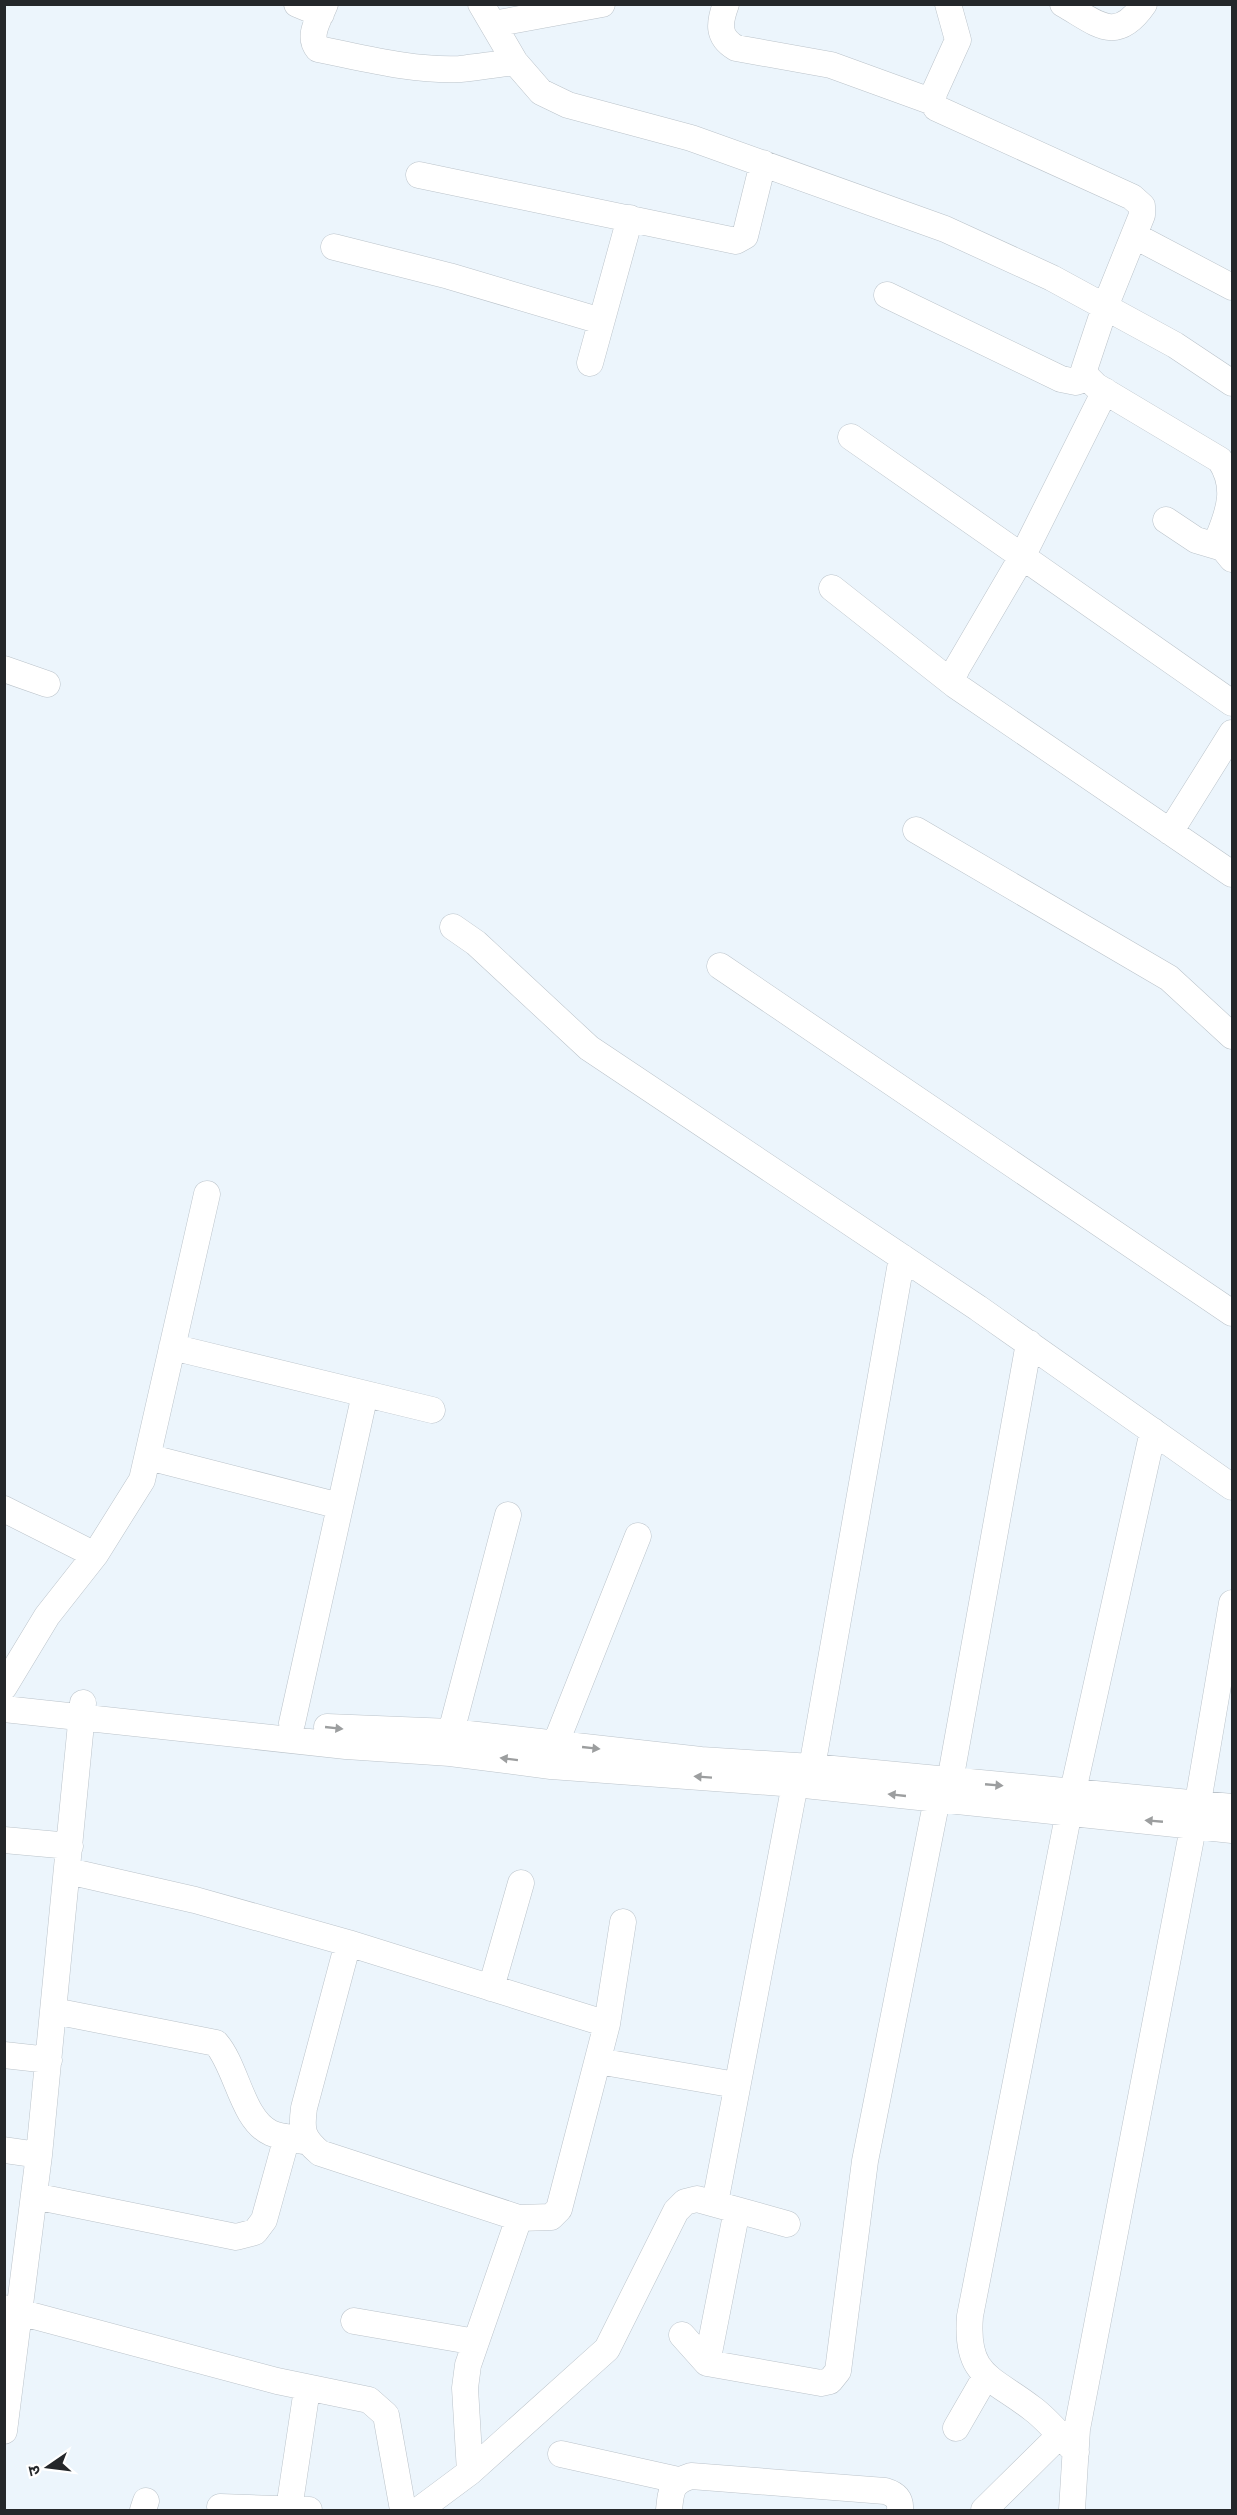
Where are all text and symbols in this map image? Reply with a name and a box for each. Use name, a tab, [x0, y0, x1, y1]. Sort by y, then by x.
one-way arrow	[325, 1723, 344, 1732]
one-way arrow	[581, 1743, 600, 1753]
one-way arrow	[499, 1755, 518, 1764]
one-way arrow	[693, 1772, 712, 1782]
one-way arrow	[985, 1780, 1004, 1790]
one-way arrow	[887, 1790, 906, 1800]
one-way arrow	[1144, 1816, 1163, 1826]
north arrow	[18, 2437, 78, 2497]
text: उ	[24, 2463, 45, 2477]

